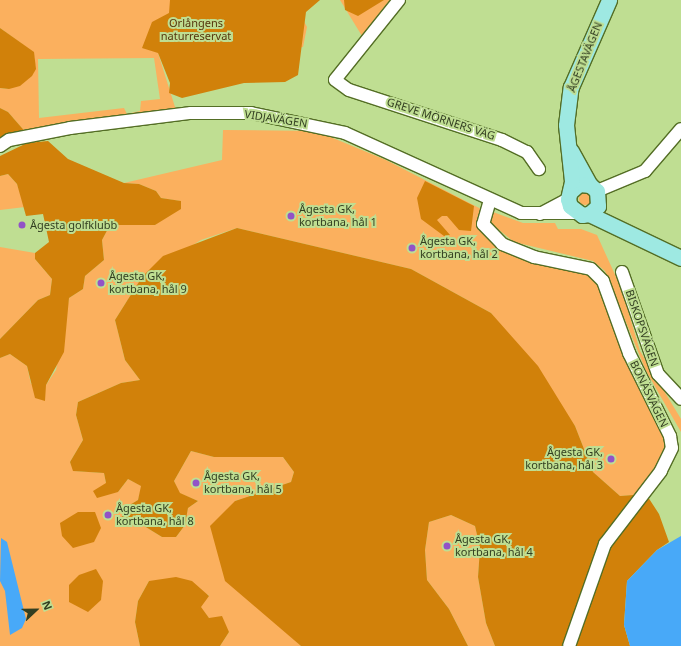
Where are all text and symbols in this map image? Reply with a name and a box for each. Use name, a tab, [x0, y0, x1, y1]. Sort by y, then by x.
park label: Orlångens naturreservat	[161, 17, 231, 43]
street label: ÅGESTAVÄGEN	[565, 20, 605, 94]
street label: GREVE MÖRNERS VÄG	[385, 95, 497, 143]
street label: VIDJAVÄGEN	[244, 108, 308, 130]
place label: Ågesta GK, kortbana, hål 1	[299, 203, 377, 229]
marker: Ågesta GK, kortbana, hål 1	[286, 211, 296, 221]
place label: Ågesta golfklubb	[30, 218, 117, 232]
marker: Ågesta golfklubb	[17, 220, 27, 230]
place label: Ågesta GK, kortbana, hål 2	[420, 235, 498, 261]
marker: Ågesta GK, kortbana, hål 2	[407, 243, 417, 253]
place label: Ågesta GK, kortbana, hål 9	[109, 270, 187, 296]
marker: Ågesta GK, kortbana, hål 9	[96, 278, 106, 288]
street label: BISKOPSVÄGEN	[623, 288, 661, 368]
street label: BONÄSVÄGEN	[627, 358, 671, 430]
place label: Ågesta GK, kortbana, hål 3	[525, 446, 603, 472]
marker: Ågesta GK, kortbana, hål 3	[606, 454, 616, 464]
place label: Ågesta GK, kortbana, hål 5	[204, 470, 282, 496]
marker: Ågesta GK, kortbana, hål 5	[191, 478, 201, 488]
place label: Ågesta GK, kortbana, hål 8	[116, 502, 194, 528]
marker: Ågesta GK, kortbana, hål 8	[103, 510, 113, 520]
place label: Ågesta GK, kortbana, hål 4	[455, 533, 533, 559]
marker: Ågesta GK, kortbana, hål 4	[442, 541, 452, 551]
north arrow	[16, 590, 56, 630]
text: N	[39, 598, 56, 612]

